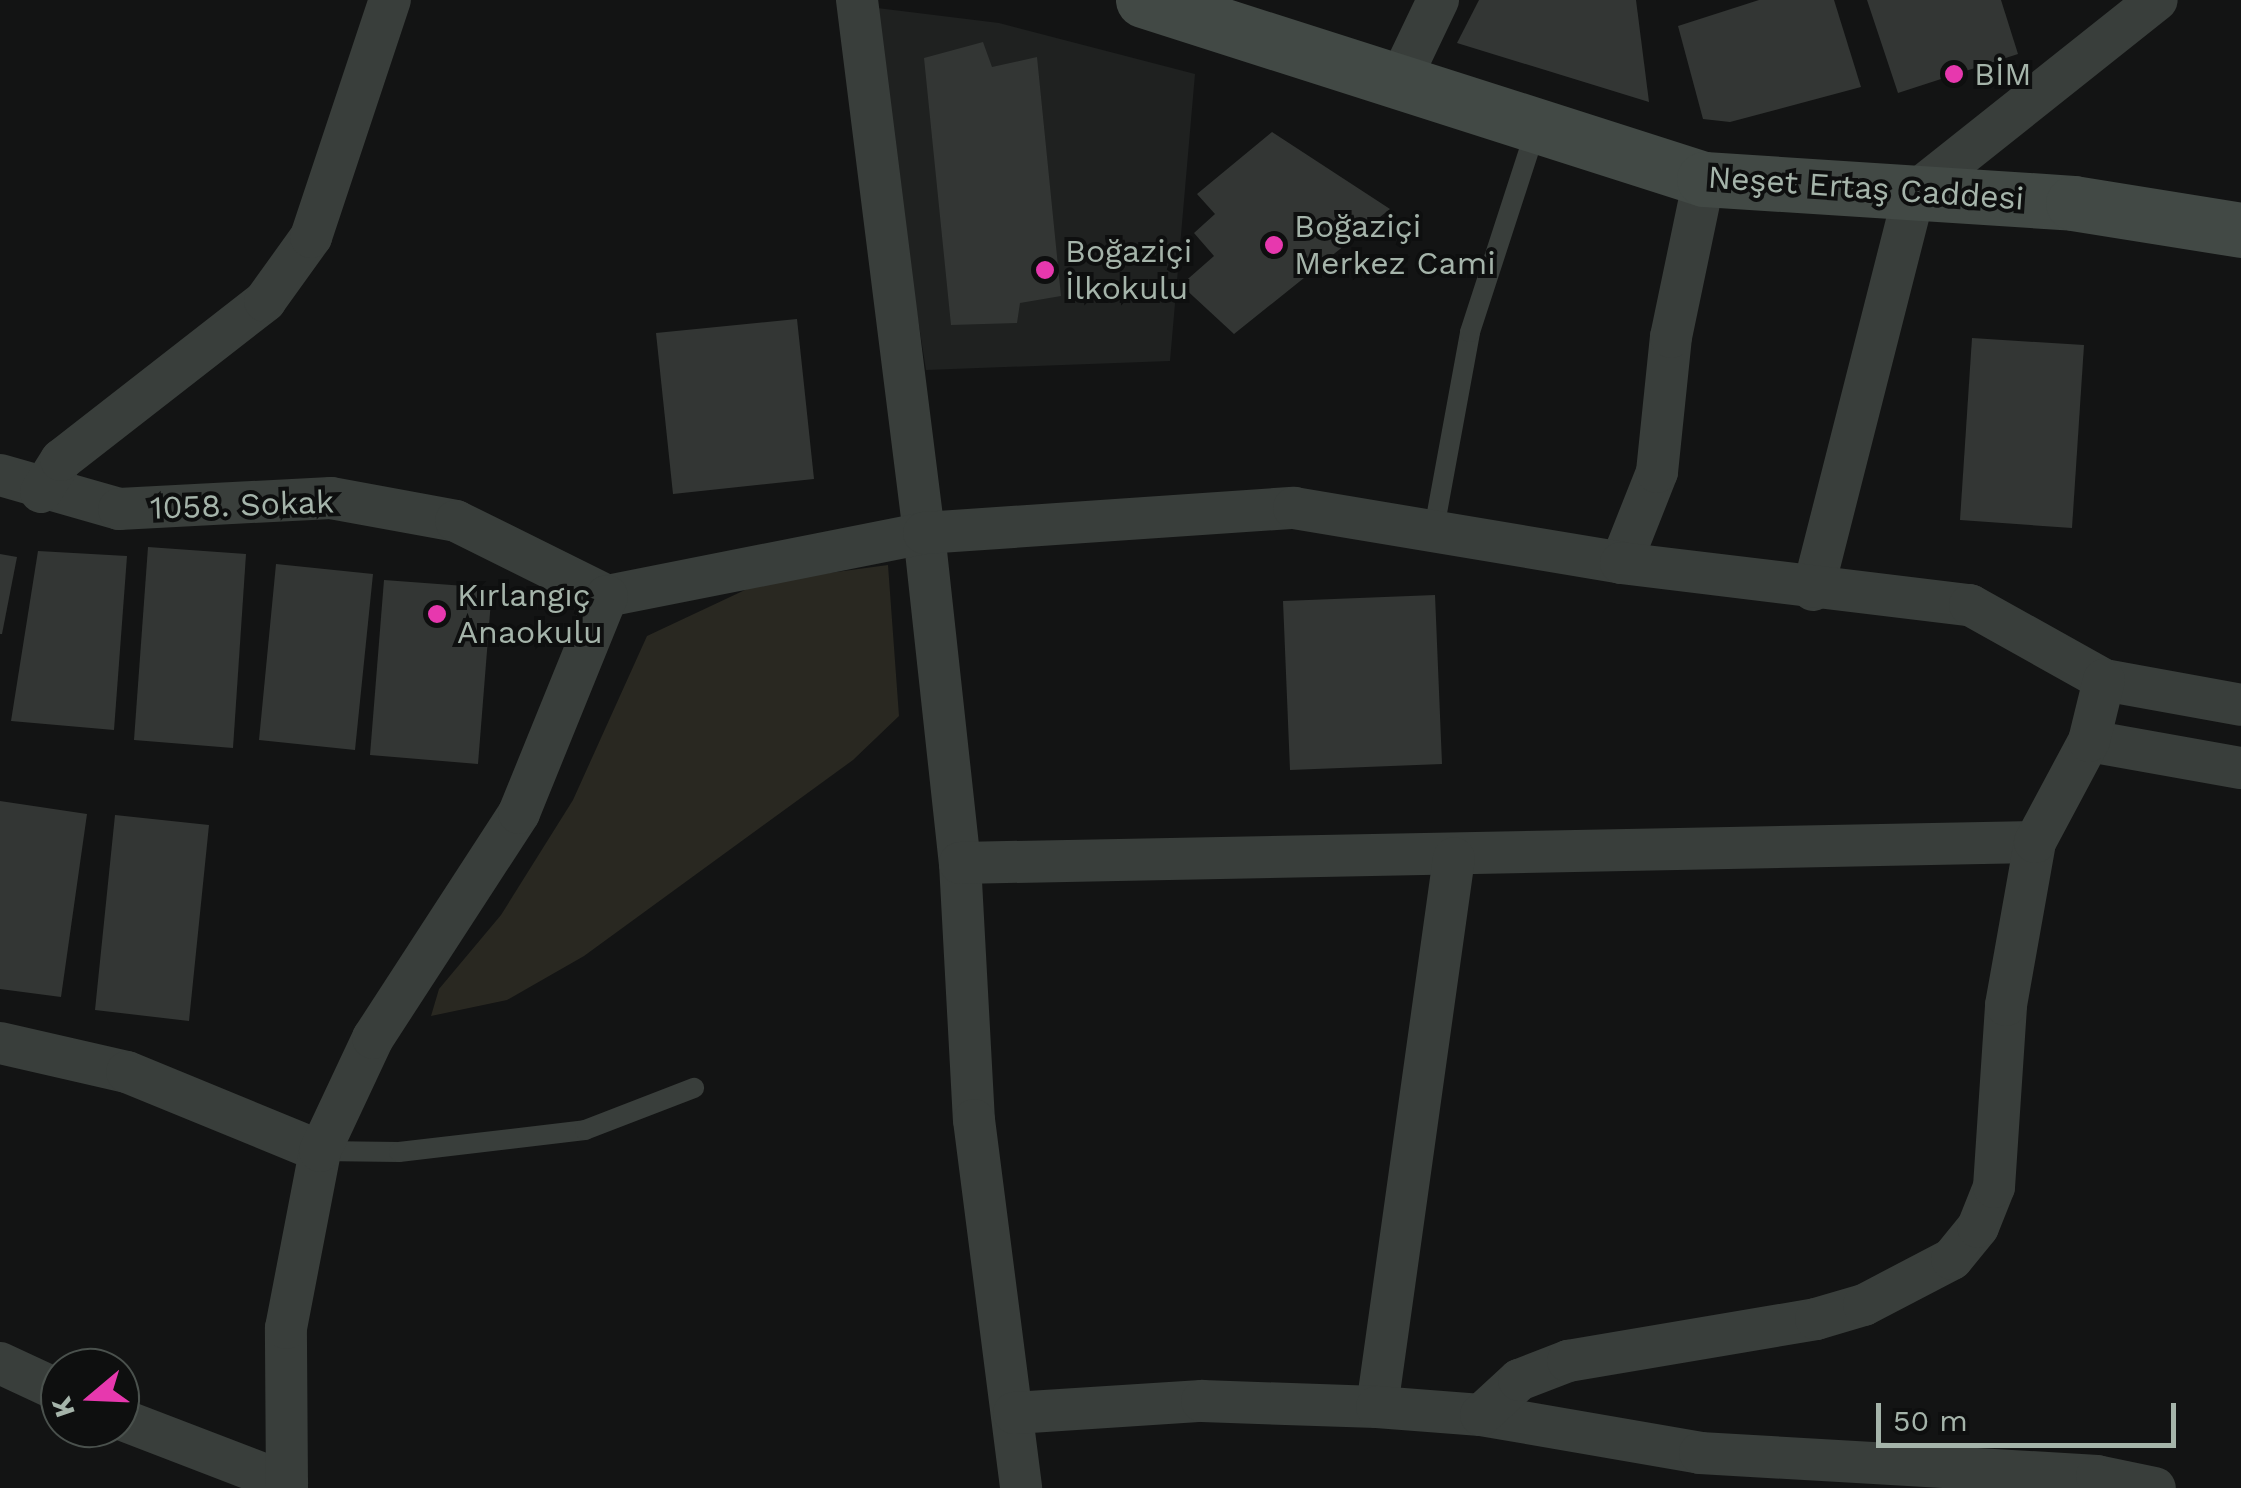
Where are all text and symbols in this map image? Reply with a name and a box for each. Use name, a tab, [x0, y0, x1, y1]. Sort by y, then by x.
place label: BİM	[1974, 55, 2032, 93]
marker: BİM	[1943, 63, 1965, 85]
street label: Neşet Ertaş Caddesi	[1707, 158, 2025, 218]
place label: Boğaziçi Merkez Cami	[1294, 208, 1496, 283]
place label: Boğaziçi İlkokulu	[1065, 233, 1192, 308]
marker: Boğaziçi Merkez Cami	[1263, 234, 1285, 256]
marker: Boğaziçi İlkokulu	[1034, 259, 1056, 281]
street label: 1058. Sokak	[149, 483, 335, 527]
place label: Kırlangıç Anaokulu	[457, 577, 603, 652]
marker: Kırlangıç Anaokulu	[426, 603, 448, 625]
north arrow	[40, 1348, 140, 1448]
scale bar	[1881, 1383, 2181, 1445]
text: K	[44, 1393, 82, 1422]
text: 50 m	[1893, 1403, 1968, 1438]

